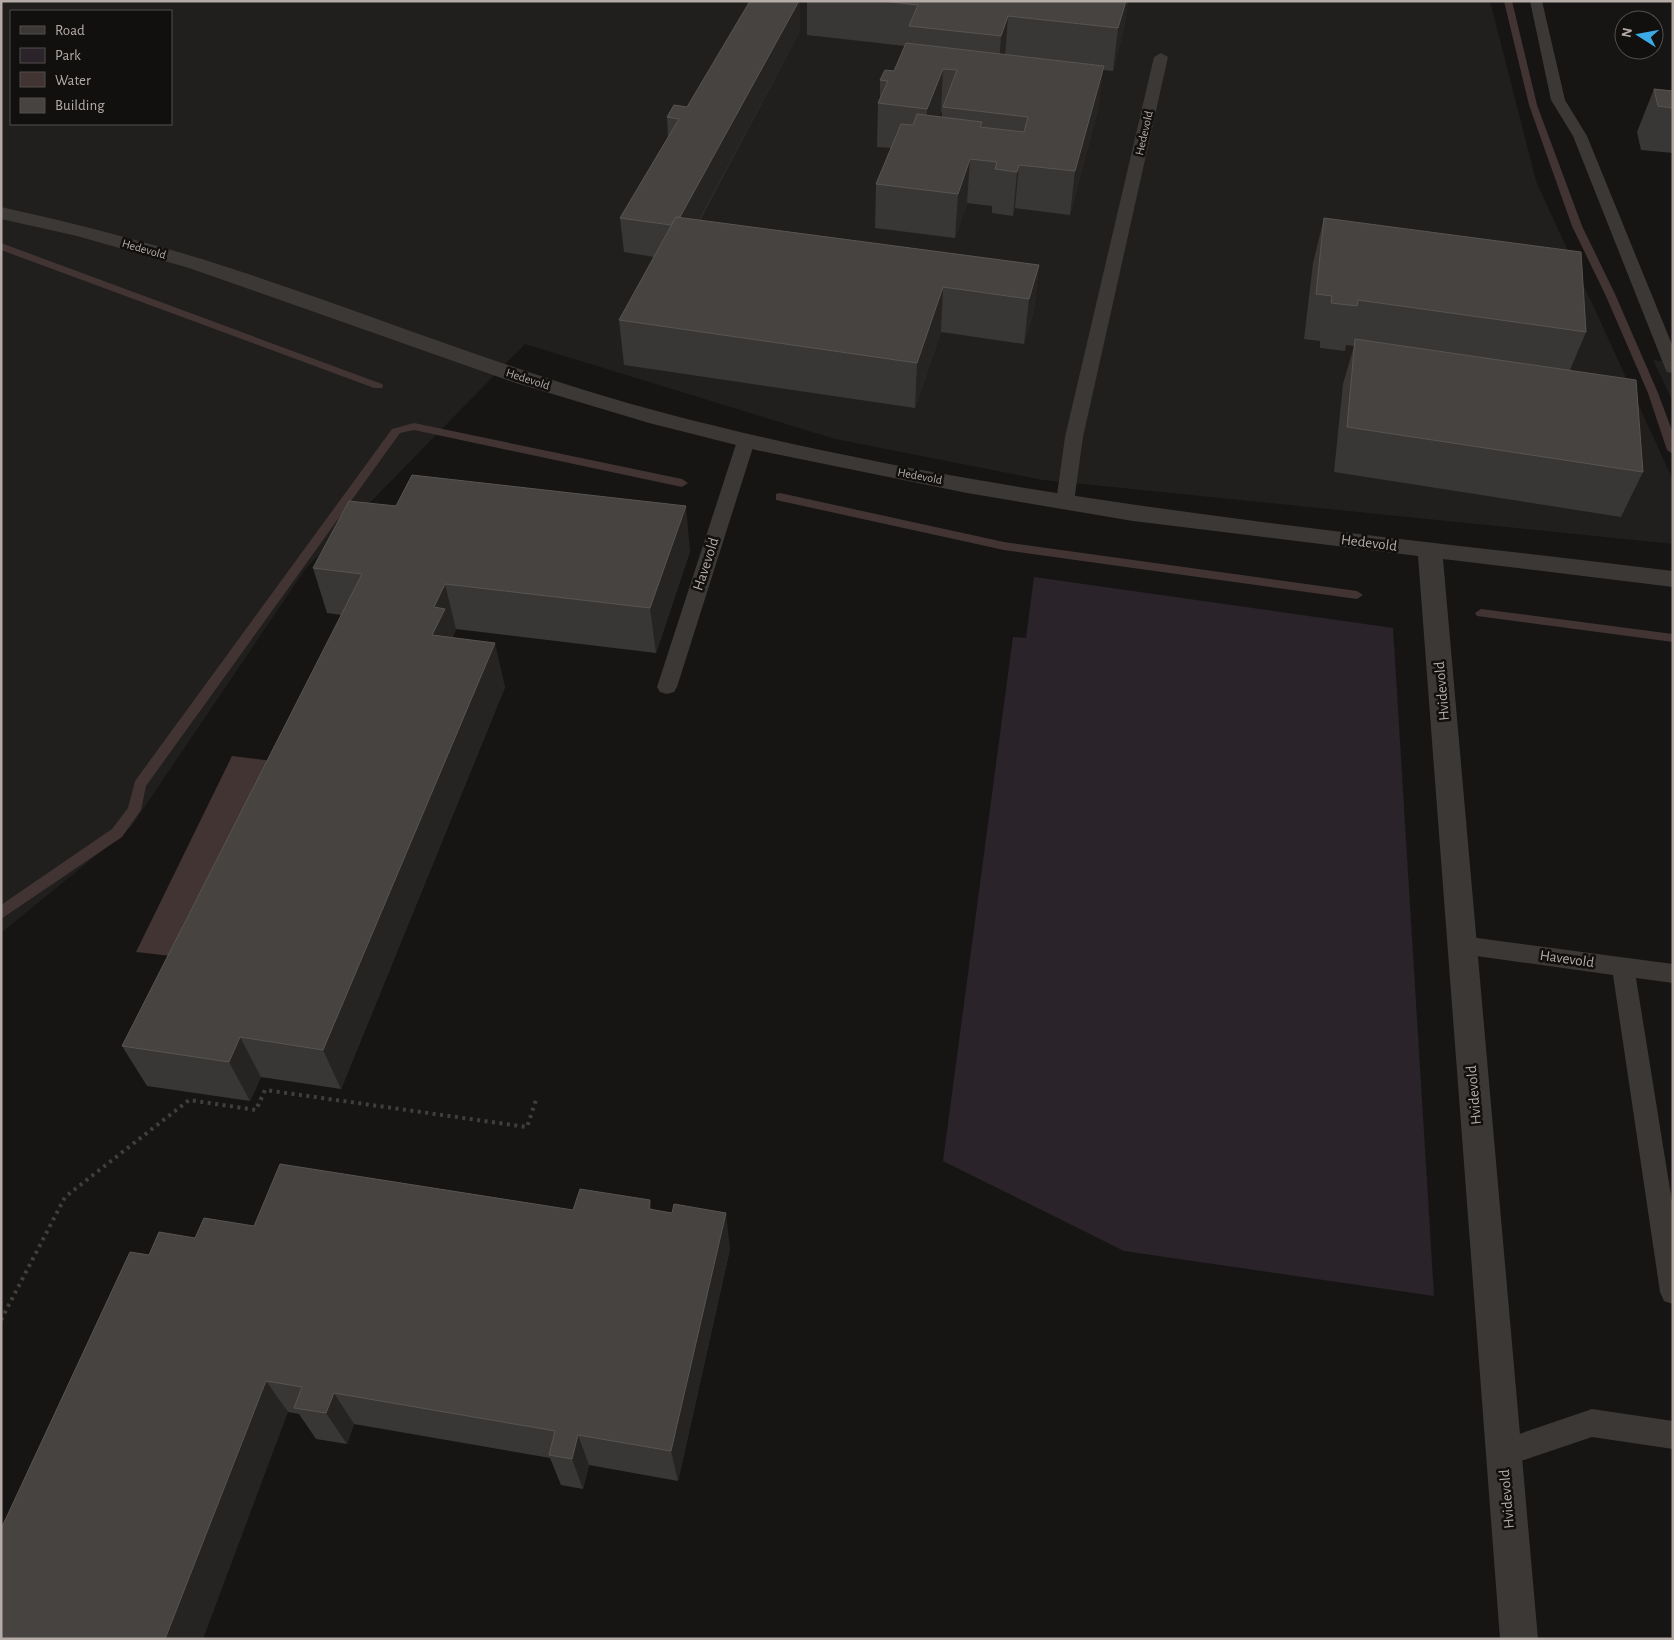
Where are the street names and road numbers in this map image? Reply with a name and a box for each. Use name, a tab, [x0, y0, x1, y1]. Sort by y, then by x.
street label: Hedevold	[1133, 110, 1155, 156]
street label: Hedevold	[121, 237, 167, 261]
street label: Hedevold	[505, 366, 551, 392]
street label: Hedevold	[897, 466, 943, 486]
street label: Hedevold	[1340, 532, 1398, 554]
street label: Havevold	[690, 535, 722, 592]
street label: Hvidevold	[1432, 661, 1452, 721]
street label: Havevold	[1539, 948, 1595, 970]
street label: Hvidevold	[1464, 1065, 1484, 1125]
street label: Hvidevold	[1497, 1469, 1517, 1529]

